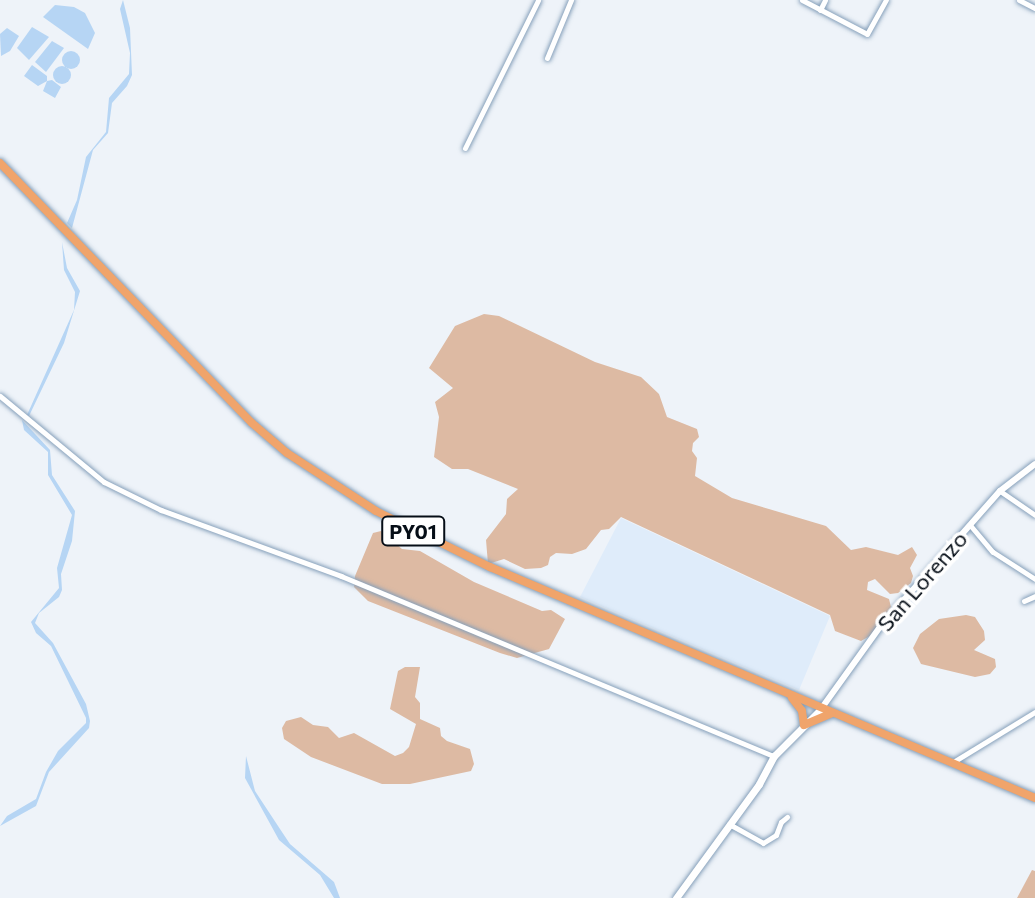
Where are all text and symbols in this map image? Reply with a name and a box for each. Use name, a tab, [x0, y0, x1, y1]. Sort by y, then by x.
road number: PY01	[381, 515, 445, 547]
street label: San Lorenzo	[871, 526, 973, 636]

